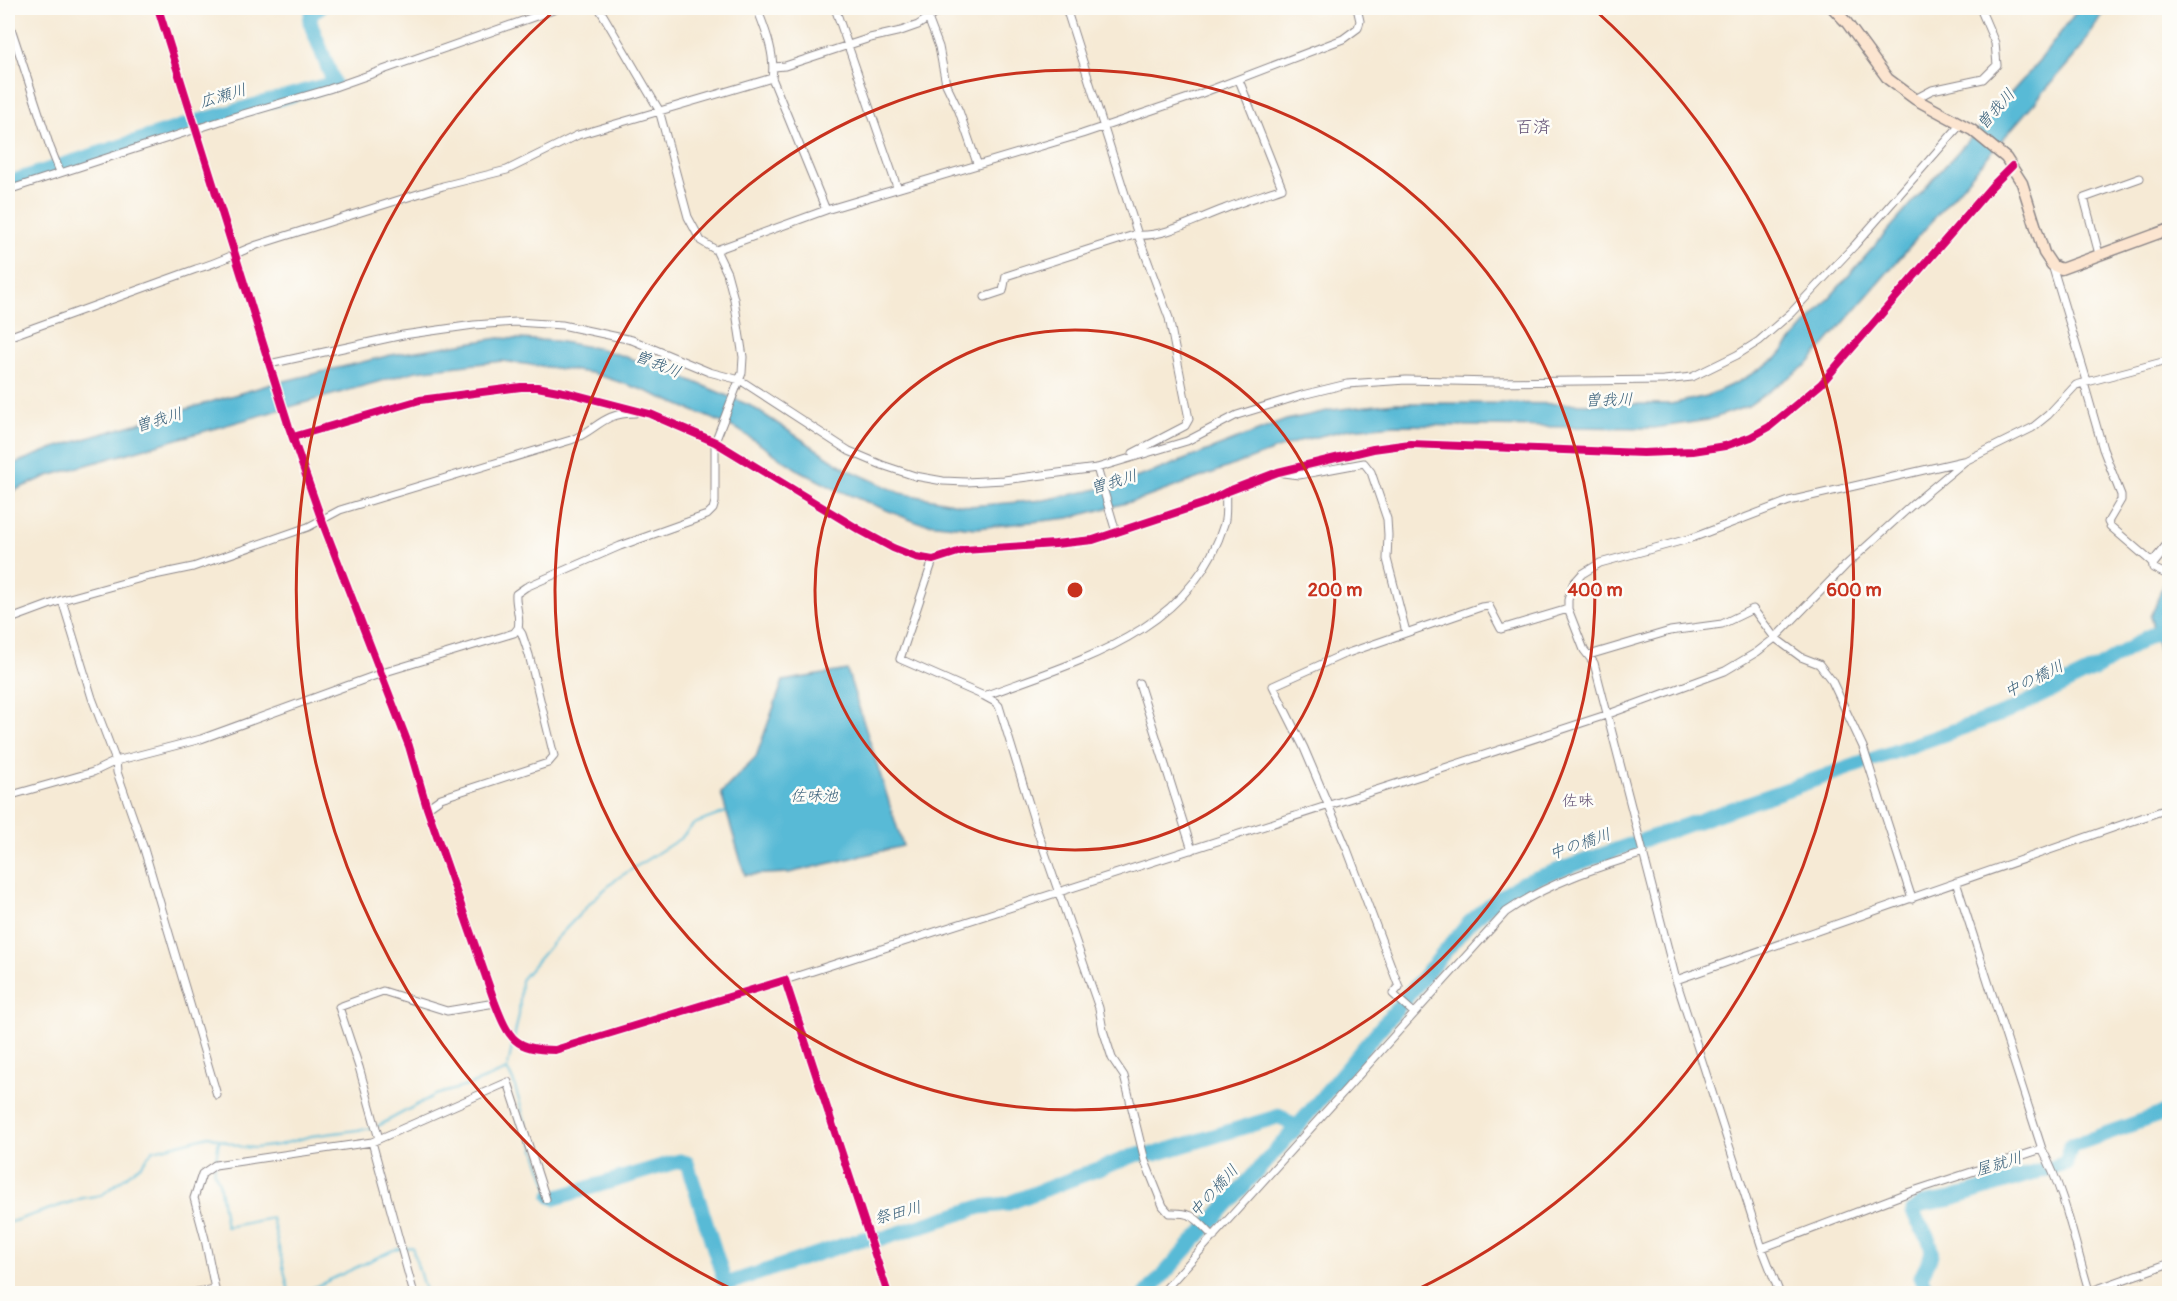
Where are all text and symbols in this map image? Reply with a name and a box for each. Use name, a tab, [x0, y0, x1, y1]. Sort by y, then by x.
water label: 広瀬川	[197, 80, 249, 112]
water label: 曽我川	[1973, 84, 2019, 134]
district label: 百済	[1515, 116, 1551, 139]
water label: 曽我川	[632, 346, 684, 382]
water label: 曽我川	[1585, 390, 1633, 410]
water label: 曽我川	[133, 404, 185, 436]
water label: 曽我川	[1088, 466, 1140, 498]
text: 200 m	[1308, 579, 1362, 602]
text: 400 m	[1568, 579, 1622, 602]
text: 600 m	[1827, 579, 1881, 602]
centre of rings	[1065, 580, 1085, 600]
water label: 中の橋川	[2001, 656, 2067, 702]
water label: 佐味池	[790, 786, 839, 806]
district label: 佐味	[1562, 791, 1594, 811]
water label: 中の橋川	[1546, 824, 1614, 864]
water label: 屋就川	[1973, 1148, 2025, 1180]
water label: 中の橋川	[1185, 1161, 1243, 1221]
water label: 祭田川	[872, 1197, 924, 1229]

